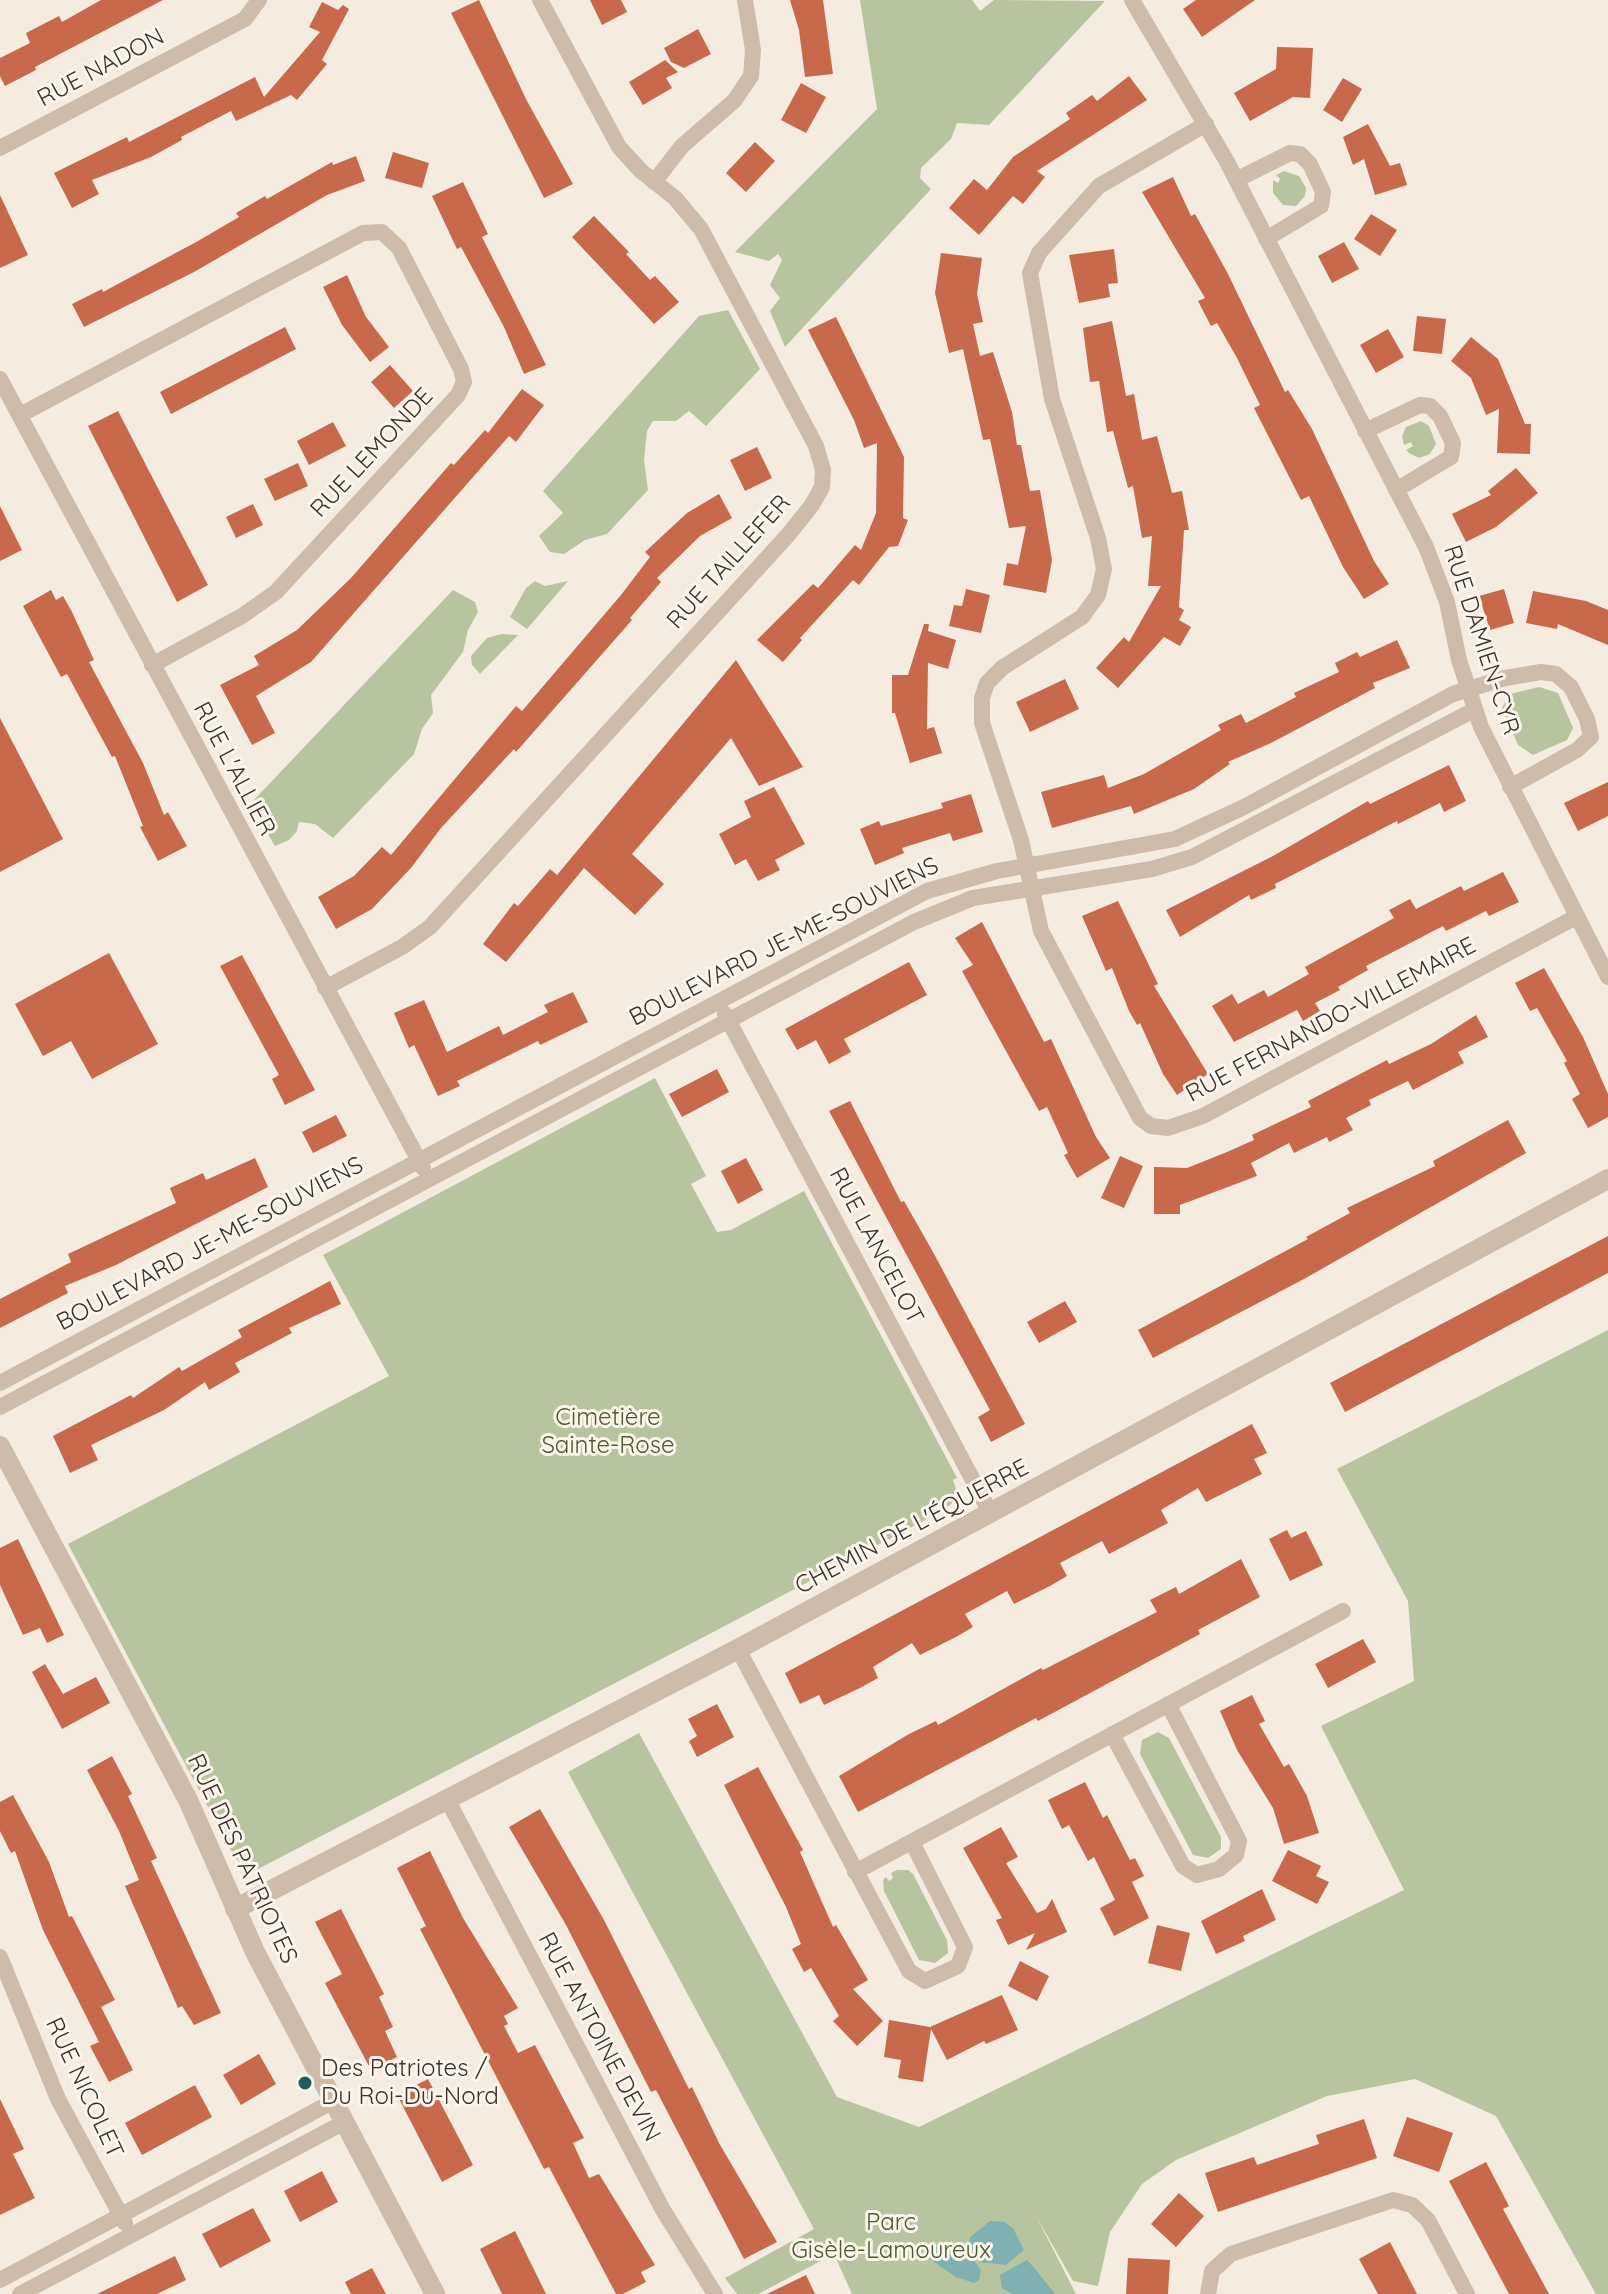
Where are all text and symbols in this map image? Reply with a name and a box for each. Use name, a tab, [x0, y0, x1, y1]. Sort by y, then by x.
street label: RUE NADON	[33, 23, 169, 113]
street label: RUE LEMONDE	[305, 382, 439, 524]
street label: RUE TAILLEFER	[661, 489, 797, 635]
street label: RUE DAMIEN-CYR	[1437, 542, 1525, 738]
street label: RUE L'ALLIER	[187, 697, 281, 841]
street label: BOULEVARD JE-ME-SOUVIENS	[625, 851, 943, 1033]
street label: RUE FERNANDO-VILLEMAIRE	[1181, 931, 1481, 1109]
street label: BOULEVARD JE-ME-SOUVIENS	[52, 1151, 368, 1337]
street label: RUE LANCELOT	[823, 1163, 929, 1329]
park label: Cimetière Sainte-Rose	[541, 1404, 675, 1460]
street label: CHEMIN DE L'ÉQUERRE	[790, 1453, 1034, 1601]
street label: RUE DES PATRIOTES	[181, 1750, 303, 1968]
street label: RUE ANTOINE DEVIN	[532, 1928, 666, 2146]
street label: RUE NICOLET	[39, 2013, 129, 2163]
place label: Des Patriotes / Du Roi-Du-Nord	[321, 2055, 499, 2111]
marker: Des Patriotes / Du Roi-Du-Nord	[296, 2074, 314, 2092]
park label: Parc Gisèle-Lamoureux	[791, 2209, 991, 2265]

